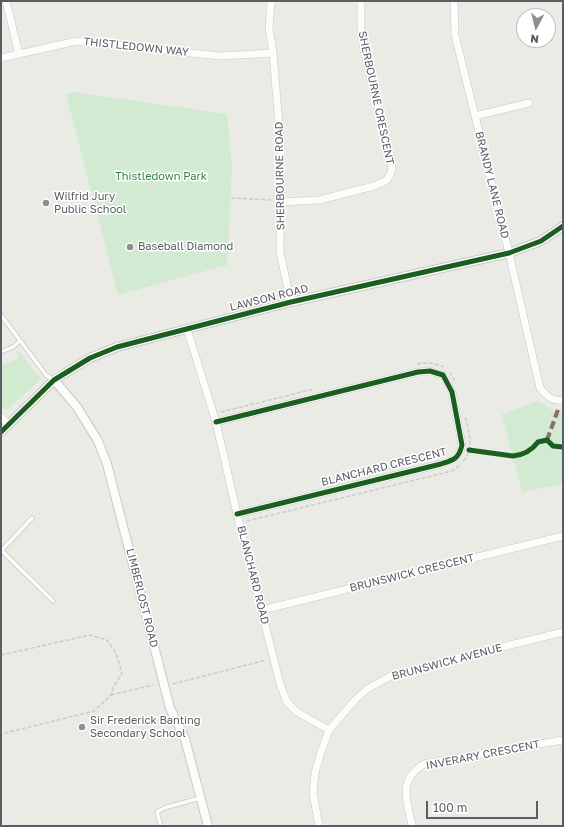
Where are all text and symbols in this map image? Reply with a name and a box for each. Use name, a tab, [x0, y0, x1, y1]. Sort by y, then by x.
north arrow	[516, 8, 556, 48]
street label: SHERBOURNE CRESCENT	[355, 30, 397, 166]
text: N	[530, 32, 540, 46]
street label: THISTLEDOWN WAY	[83, 35, 189, 59]
street label: SHERBOURNE ROAD	[272, 121, 288, 231]
street label: BRANDY LANE ROAD	[472, 130, 512, 240]
park label: Thistledown Park	[115, 170, 207, 184]
place label: Wilfrid Jury Public School	[54, 190, 126, 216]
marker: Wilfrid Jury Public School	[41, 198, 51, 208]
place label: Baseball Diamond	[138, 240, 233, 254]
marker: Baseball Diamond	[125, 242, 135, 252]
street label: LAWSON ROAD	[228, 282, 310, 314]
street label: BLANCHARD CRESCENT	[320, 445, 448, 489]
street label: BLANCHARD ROAD	[234, 524, 272, 626]
street label: LIMBERLOST ROAD	[123, 547, 161, 649]
street label: BRUNSWICK CRESCENT	[348, 551, 476, 595]
street label: BRUNSWICK AVENUE	[390, 641, 504, 683]
place label: Sir Frederick Banting Secondary School	[90, 714, 201, 740]
marker: Sir Frederick Banting Secondary School	[77, 722, 87, 732]
street label: INVERARY CRESCENT	[425, 737, 541, 773]
scale bar	[428, 793, 540, 819]
text: 100 m	[433, 800, 467, 815]

